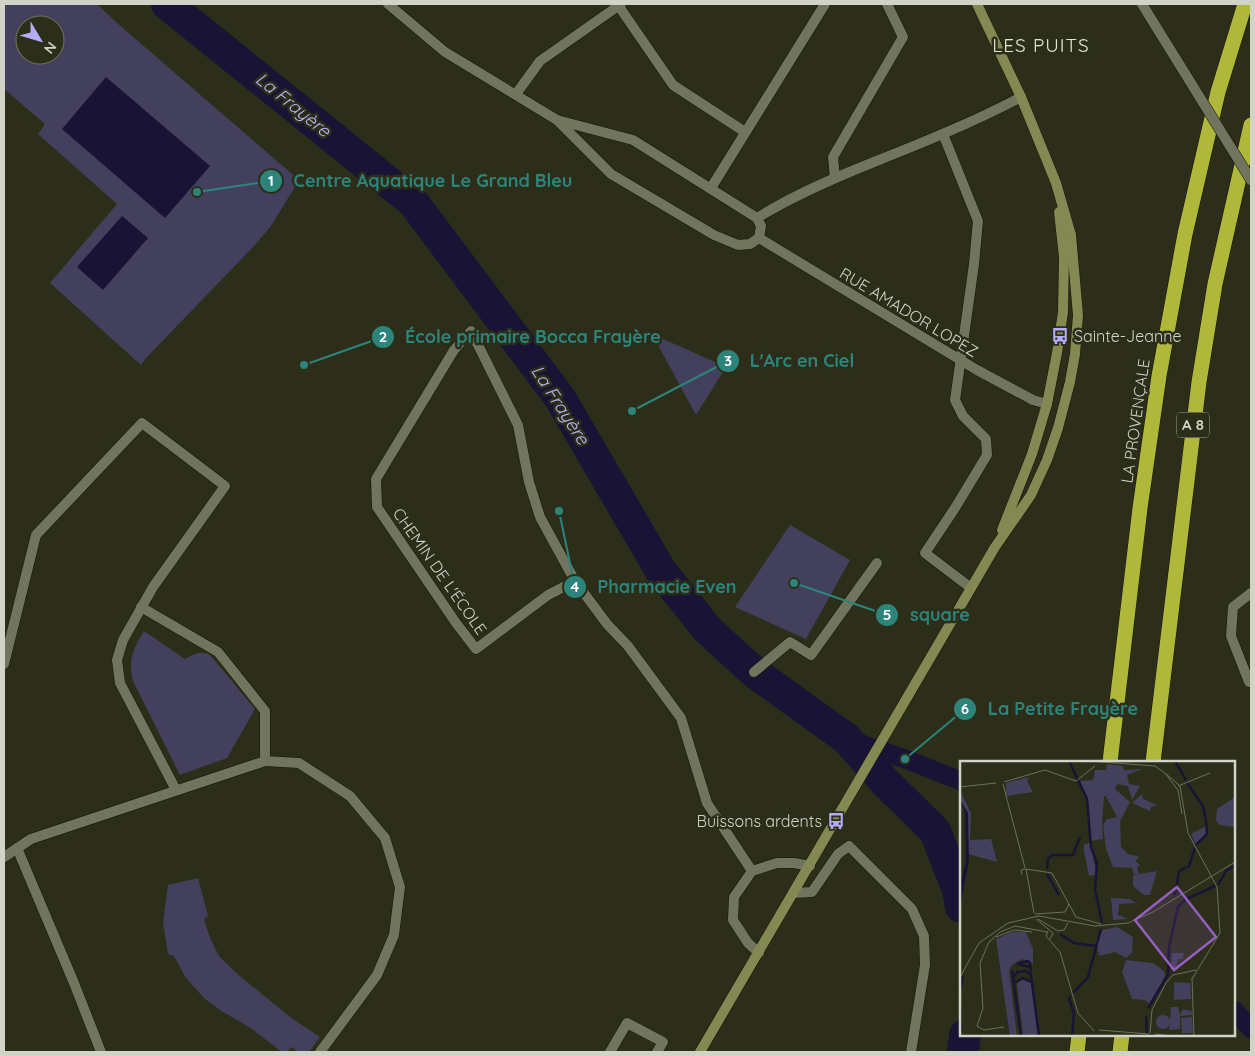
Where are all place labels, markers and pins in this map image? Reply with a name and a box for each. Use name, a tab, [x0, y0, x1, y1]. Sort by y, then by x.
callout: Centre Aquatique Le Grand Bleu	[258, 164, 582, 197]
callout: École primaire Bocca Frayère	[371, 321, 671, 354]
bus stop icon: Sainte-Jeanne	[1050, 326, 1070, 346]
place label: Sainte-Jeanne	[1074, 326, 1181, 346]
callout: L'Arc en Ciel	[715, 344, 865, 377]
callout: Pharmacie Even	[563, 570, 747, 603]
callout: square	[875, 598, 980, 631]
callout: La Petite Frayère	[953, 692, 1148, 725]
place label: Buissons ardents	[697, 811, 822, 831]
bus stop icon: Buissons ardents	[826, 811, 846, 831]

